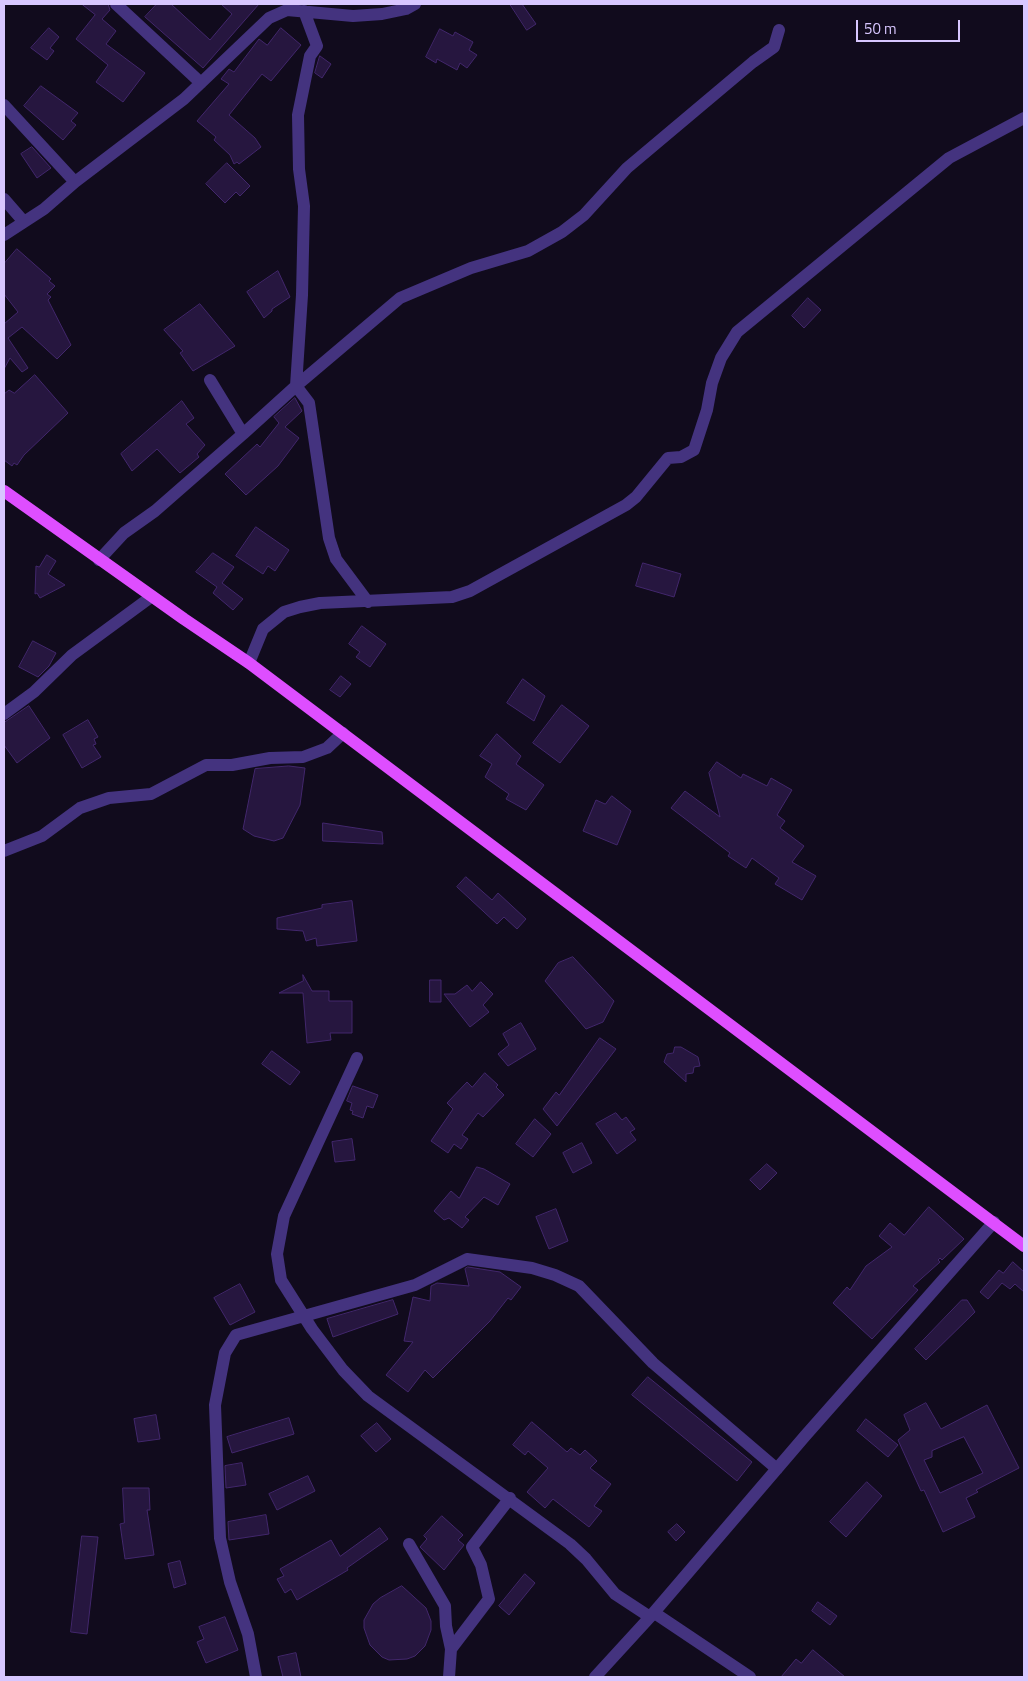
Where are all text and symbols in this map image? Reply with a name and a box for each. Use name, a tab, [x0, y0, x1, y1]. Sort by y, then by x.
scale bar	[858, 10, 962, 42]
text: 50 m	[864, 17, 897, 40]

